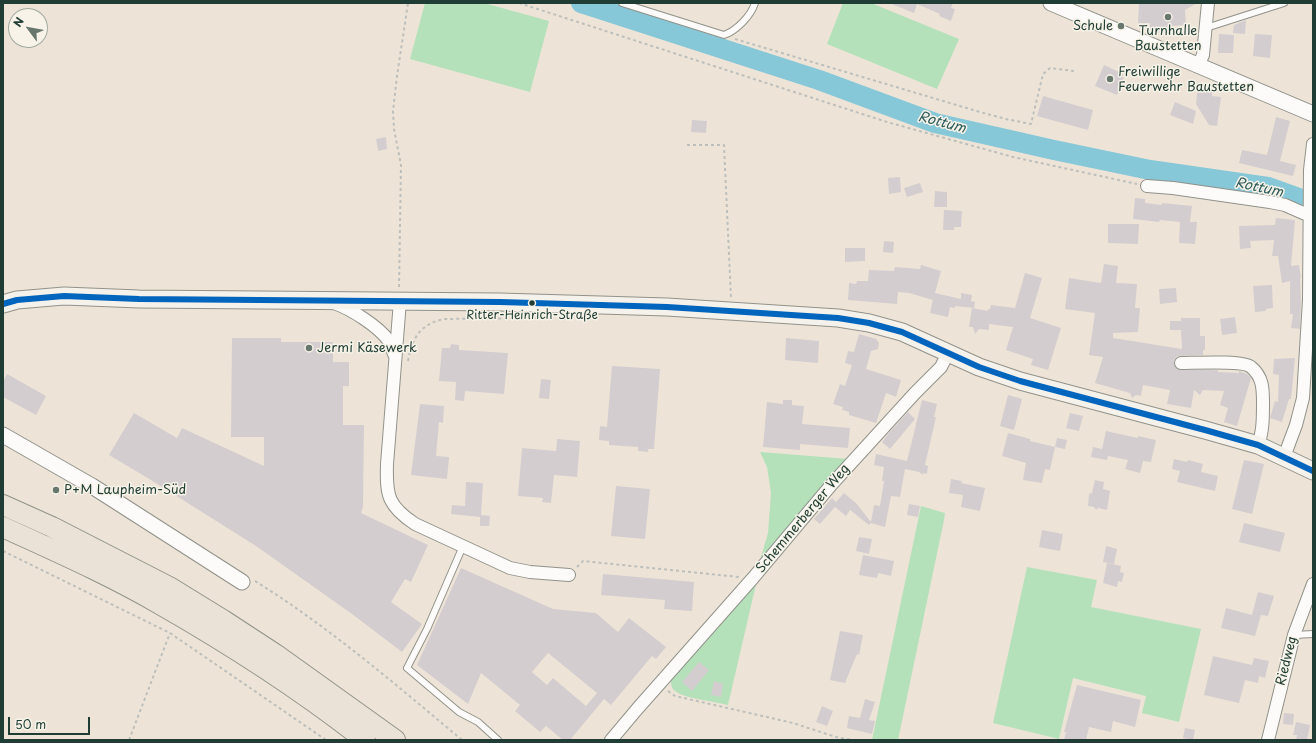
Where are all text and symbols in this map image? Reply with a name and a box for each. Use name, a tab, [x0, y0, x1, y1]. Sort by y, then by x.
north arrow	[8, 8, 48, 48]
marker: Turnhalle Baustetten	[1163, 12, 1173, 22]
text: N	[9, 14, 28, 30]
place label: Schule	[1073, 18, 1113, 34]
marker: Schule	[1116, 21, 1126, 31]
place label: Turnhalle Baustetten	[1134, 23, 1202, 54]
place label: Freiwillige Feuerwehr Baustetten	[1118, 64, 1254, 95]
marker: Freiwillige Feuerwehr Baustetten	[1105, 74, 1115, 84]
water label: Rottum	[916, 109, 968, 137]
water label: Rottum	[1234, 175, 1284, 201]
marker: Ritter-Heinrich-Straße	[527, 298, 537, 308]
place label: Ritter-Heinrich-Straße	[466, 309, 598, 323]
place label: Jermi Käsewerk	[317, 340, 417, 356]
marker: Jermi Käsewerk	[304, 343, 314, 353]
street label: Schemmerberger Weg	[753, 461, 853, 577]
place label: P+M Laupheim-Süd	[64, 482, 186, 498]
marker: P+M Laupheim-Süd	[51, 485, 61, 495]
street label: Riedweg	[1273, 635, 1301, 687]
scale bar	[10, 709, 92, 735]
text: 50 m	[15, 715, 46, 733]

